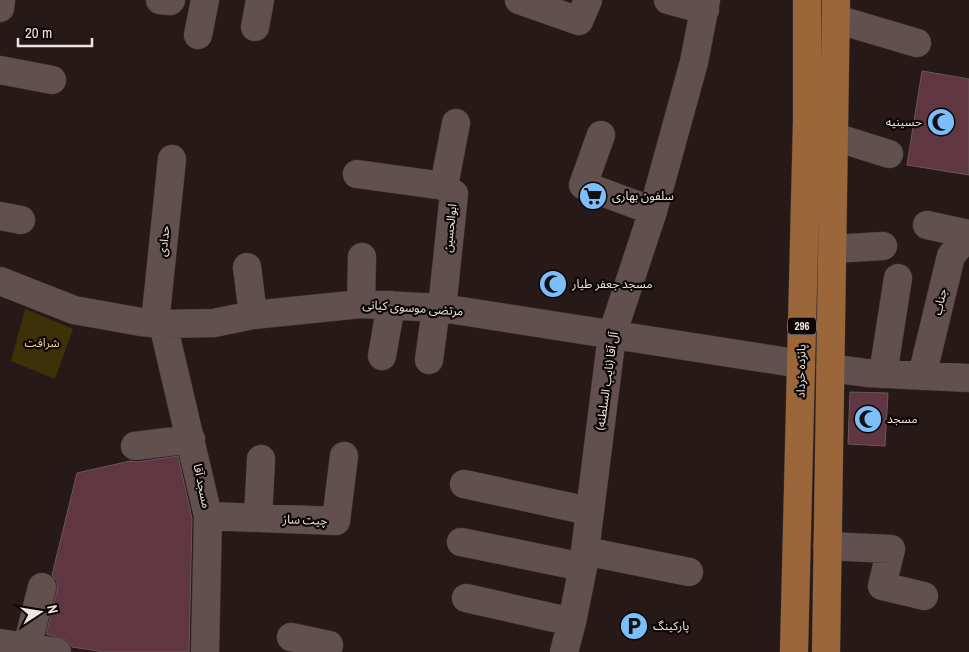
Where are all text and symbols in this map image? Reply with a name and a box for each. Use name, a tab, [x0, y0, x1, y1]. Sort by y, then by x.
scale bar	[18, 15, 91, 47]
text: 20 m	[25, 22, 52, 43]
mosque icon: حسینیه	[926, 107, 956, 137]
place label: حسینیه	[886, 114, 922, 130]
supermarket icon: سلفون بهاری	[578, 181, 608, 211]
place label: سلفون بهاری	[612, 188, 674, 204]
street label: ابوالحسین	[439, 203, 461, 253]
street label: حدادی	[154, 225, 174, 257]
mosque icon: مسجد جعفر طیار	[538, 269, 568, 299]
place label: مسجد جعفر طیار	[571, 276, 653, 292]
street label: جناب	[929, 287, 951, 317]
street label: مرتضی موسوی کیانی	[362, 296, 464, 320]
road number: 296	[788, 318, 816, 334]
street label: آل آقا (نایب السلطنه)	[592, 330, 622, 431]
park label: شرافت	[24, 335, 60, 351]
street label: پانزده خرداد	[793, 344, 810, 398]
mosque icon: مسجد	[853, 404, 883, 434]
place label: مسجد	[887, 411, 918, 427]
street label: مسجد آقا	[190, 462, 214, 510]
street label: چیت ساز	[281, 511, 328, 529]
north arrow	[15, 587, 65, 637]
text: N	[43, 603, 62, 615]
parking icon: پارکینگ	[619, 611, 649, 641]
place label: پارکینگ	[653, 618, 689, 634]

